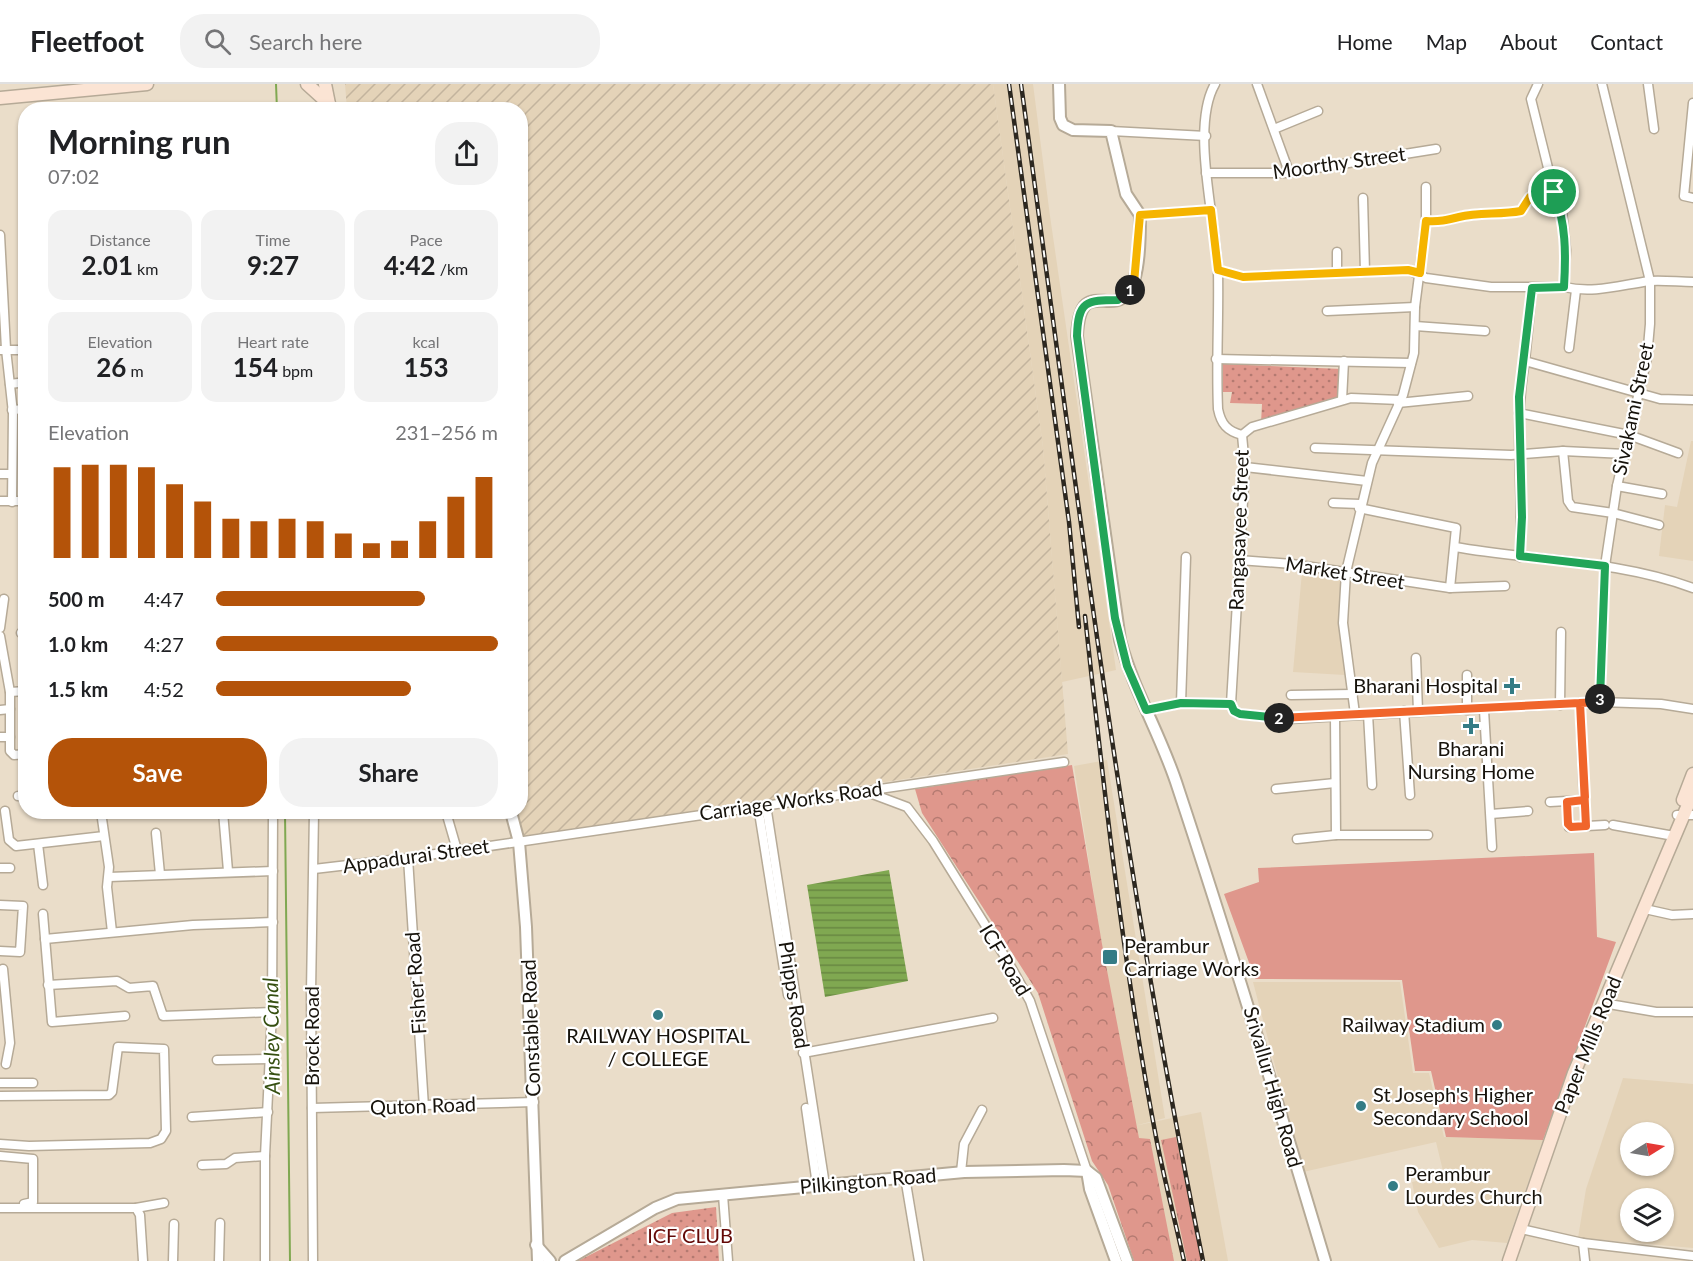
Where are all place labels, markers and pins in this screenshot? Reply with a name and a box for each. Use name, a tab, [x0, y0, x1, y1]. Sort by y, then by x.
pin	[1528, 166, 1579, 217]
pin: 1	[1115, 275, 1145, 305]
place label: Bharani Hospital	[1353, 673, 1498, 697]
marker: Bharani Hospital	[1503, 677, 1521, 695]
pin: 3	[1585, 684, 1615, 714]
pin: 2	[1264, 703, 1294, 733]
marker: Bharani Nursing Home	[1462, 717, 1480, 735]
place label: Bharani Nursing Home	[1408, 736, 1534, 783]
place label: Perambur Carriage Works	[1124, 933, 1259, 980]
marker: Perambur Carriage Works	[1101, 948, 1119, 966]
marker: RAILWAY HOSPITAL / COLLEGE	[651, 1008, 665, 1022]
place label: Railway Stadium	[1342, 1012, 1485, 1036]
marker: Railway Stadium	[1490, 1018, 1504, 1032]
place label: RAILWAY HOSPITAL / COLLEGE	[566, 1023, 750, 1070]
place label: St Joseph's Higher Secondary School	[1373, 1082, 1534, 1129]
marker: St Joseph's Higher Secondary School	[1354, 1099, 1368, 1113]
place label: Perambur Lourdes Church	[1405, 1161, 1543, 1208]
marker: Perambur Lourdes Church	[1386, 1179, 1400, 1193]

